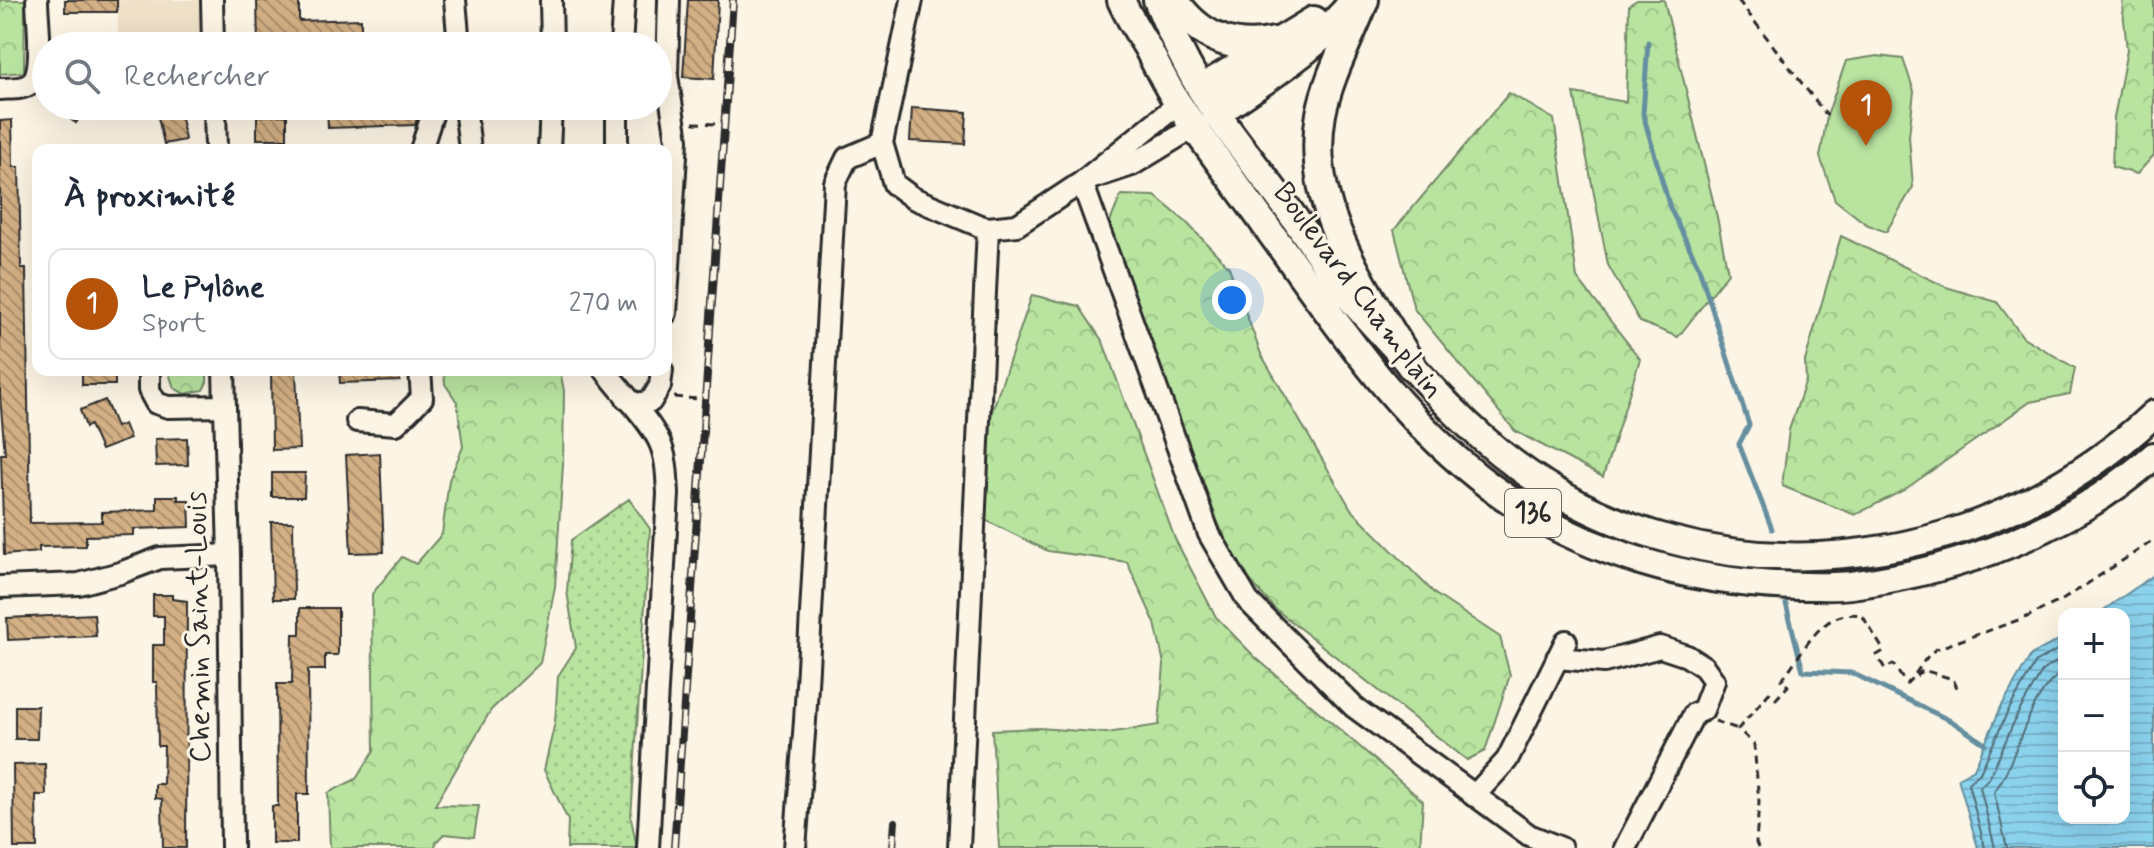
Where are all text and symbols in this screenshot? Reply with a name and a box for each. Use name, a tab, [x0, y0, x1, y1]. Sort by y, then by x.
search box	[32, 32, 672, 120]
icon: search	[60, 54, 104, 98]
text: Rechercher	[124, 57, 270, 96]
pin: 1	[1840, 80, 1892, 146]
text: À proximité	[64, 174, 235, 219]
street label: Boulevard Champlain	[1264, 175, 1452, 407]
text: Le Pylône	[142, 268, 265, 307]
your location	[1212, 280, 1252, 320]
text: 1	[86, 287, 98, 321]
text: 270 m	[569, 287, 638, 321]
text: Sport	[142, 307, 206, 341]
road number: 136	[1505, 489, 1561, 537]
street label: Chemin Saint-Louis	[177, 491, 221, 763]
map controls	[2058, 608, 2130, 824]
button: +	[2058, 608, 2130, 680]
button: −	[2058, 680, 2130, 752]
button: locate	[2058, 752, 2130, 824]

